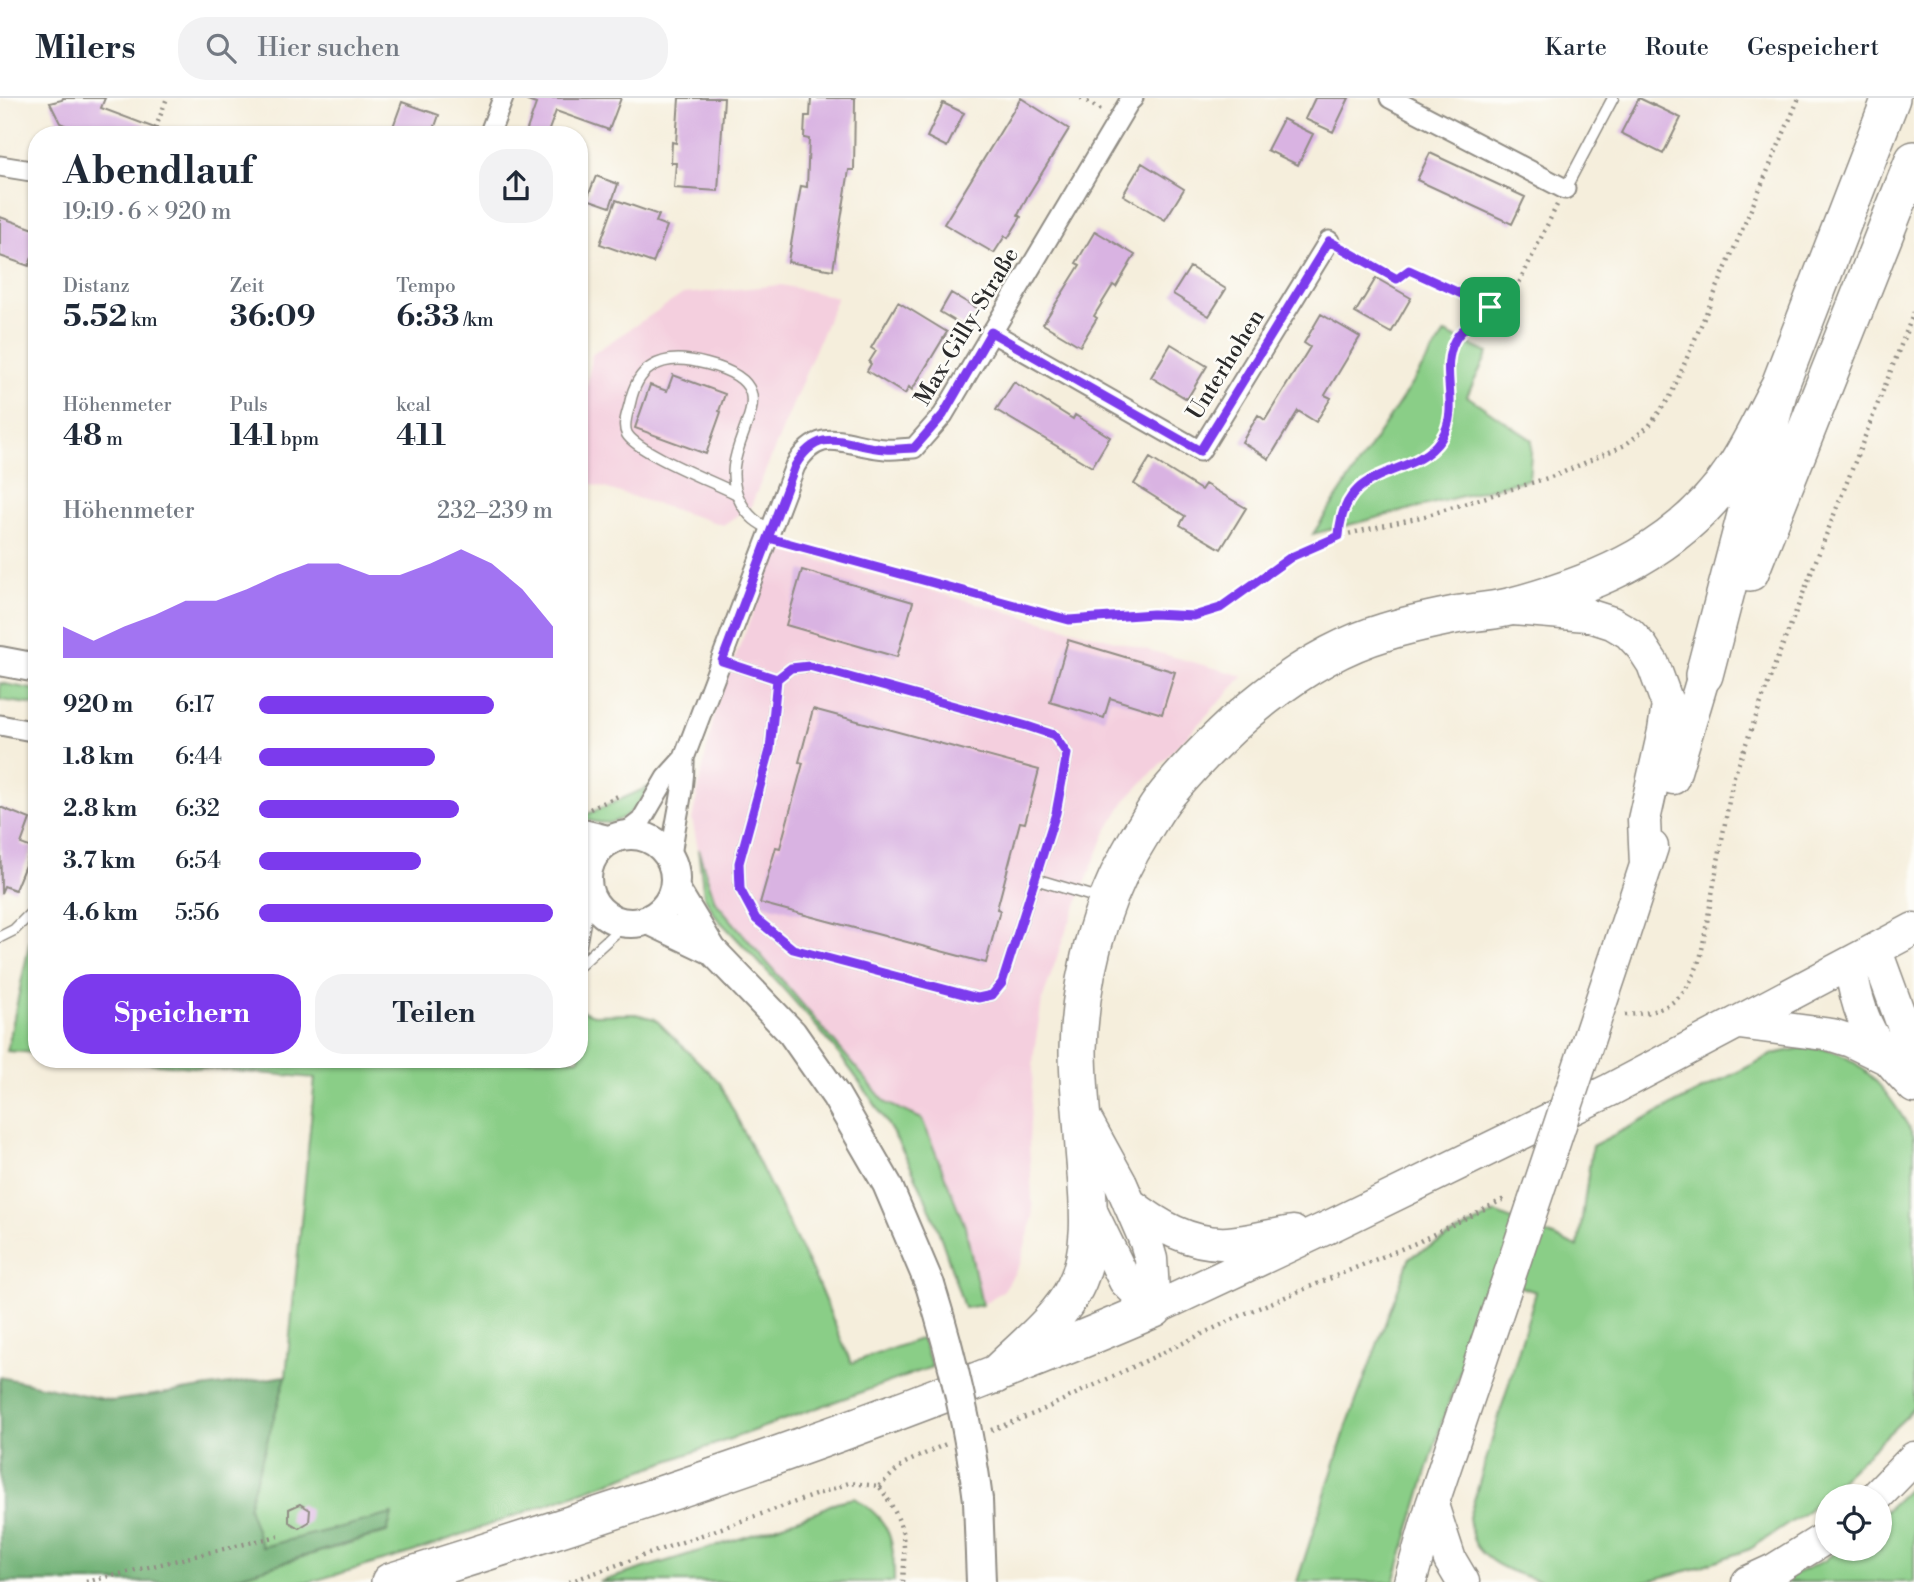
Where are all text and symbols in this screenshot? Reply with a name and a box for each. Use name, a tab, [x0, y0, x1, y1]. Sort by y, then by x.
search box	[178, 17, 668, 80]
text: Milers	[35, 28, 136, 69]
icon: search	[202, 29, 240, 67]
text: Hier suchen	[258, 32, 400, 64]
text: Karte	[1545, 33, 1607, 63]
text: Route	[1645, 33, 1709, 63]
text: Gespeichert	[1747, 33, 1879, 63]
text: Abendlauf	[63, 148, 253, 195]
button: share	[479, 149, 553, 223]
text: 19:19 · 6 × 920 m	[63, 198, 231, 226]
street label: Max-Gilly-Straße	[909, 242, 1025, 411]
text: Distanz	[63, 274, 130, 298]
text: Zeit	[230, 274, 264, 298]
text: Tempo	[396, 274, 456, 298]
pin	[1460, 277, 1520, 337]
icon: arrive	[1471, 288, 1509, 326]
text: 5.52	[63, 298, 127, 336]
text: 36:09	[230, 298, 316, 336]
text: 6:33	[396, 298, 460, 336]
street label: Unterhohen	[1181, 304, 1271, 425]
text: km	[127, 308, 158, 332]
text: /km	[460, 308, 494, 332]
text: Höhenmeter	[63, 393, 172, 417]
text: Puls	[230, 393, 268, 417]
text: kcal	[396, 393, 431, 417]
text: 48	[63, 417, 102, 455]
text: 141	[230, 417, 277, 455]
text: 411	[396, 417, 446, 455]
text: m	[102, 427, 123, 451]
text: bpm	[277, 427, 319, 451]
text: Höhenmeter	[63, 497, 195, 525]
text: 232–239 m	[437, 497, 553, 525]
text: 920 m	[63, 691, 133, 719]
text: 6:17	[175, 691, 214, 719]
text: 1.8 km	[63, 743, 134, 771]
text: 6:44	[175, 743, 222, 771]
text: 2.8 km	[63, 795, 137, 823]
text: 6:32	[175, 795, 220, 823]
text: 3.7 km	[63, 847, 136, 875]
text: 6:54	[175, 847, 221, 875]
text: 4.6 km	[63, 899, 138, 927]
text: 5:56	[175, 899, 219, 927]
button: Speichern	[63, 974, 301, 1054]
button: Teilen	[315, 974, 553, 1054]
map controls	[1815, 1484, 1892, 1561]
button: locate	[1815, 1484, 1892, 1561]

